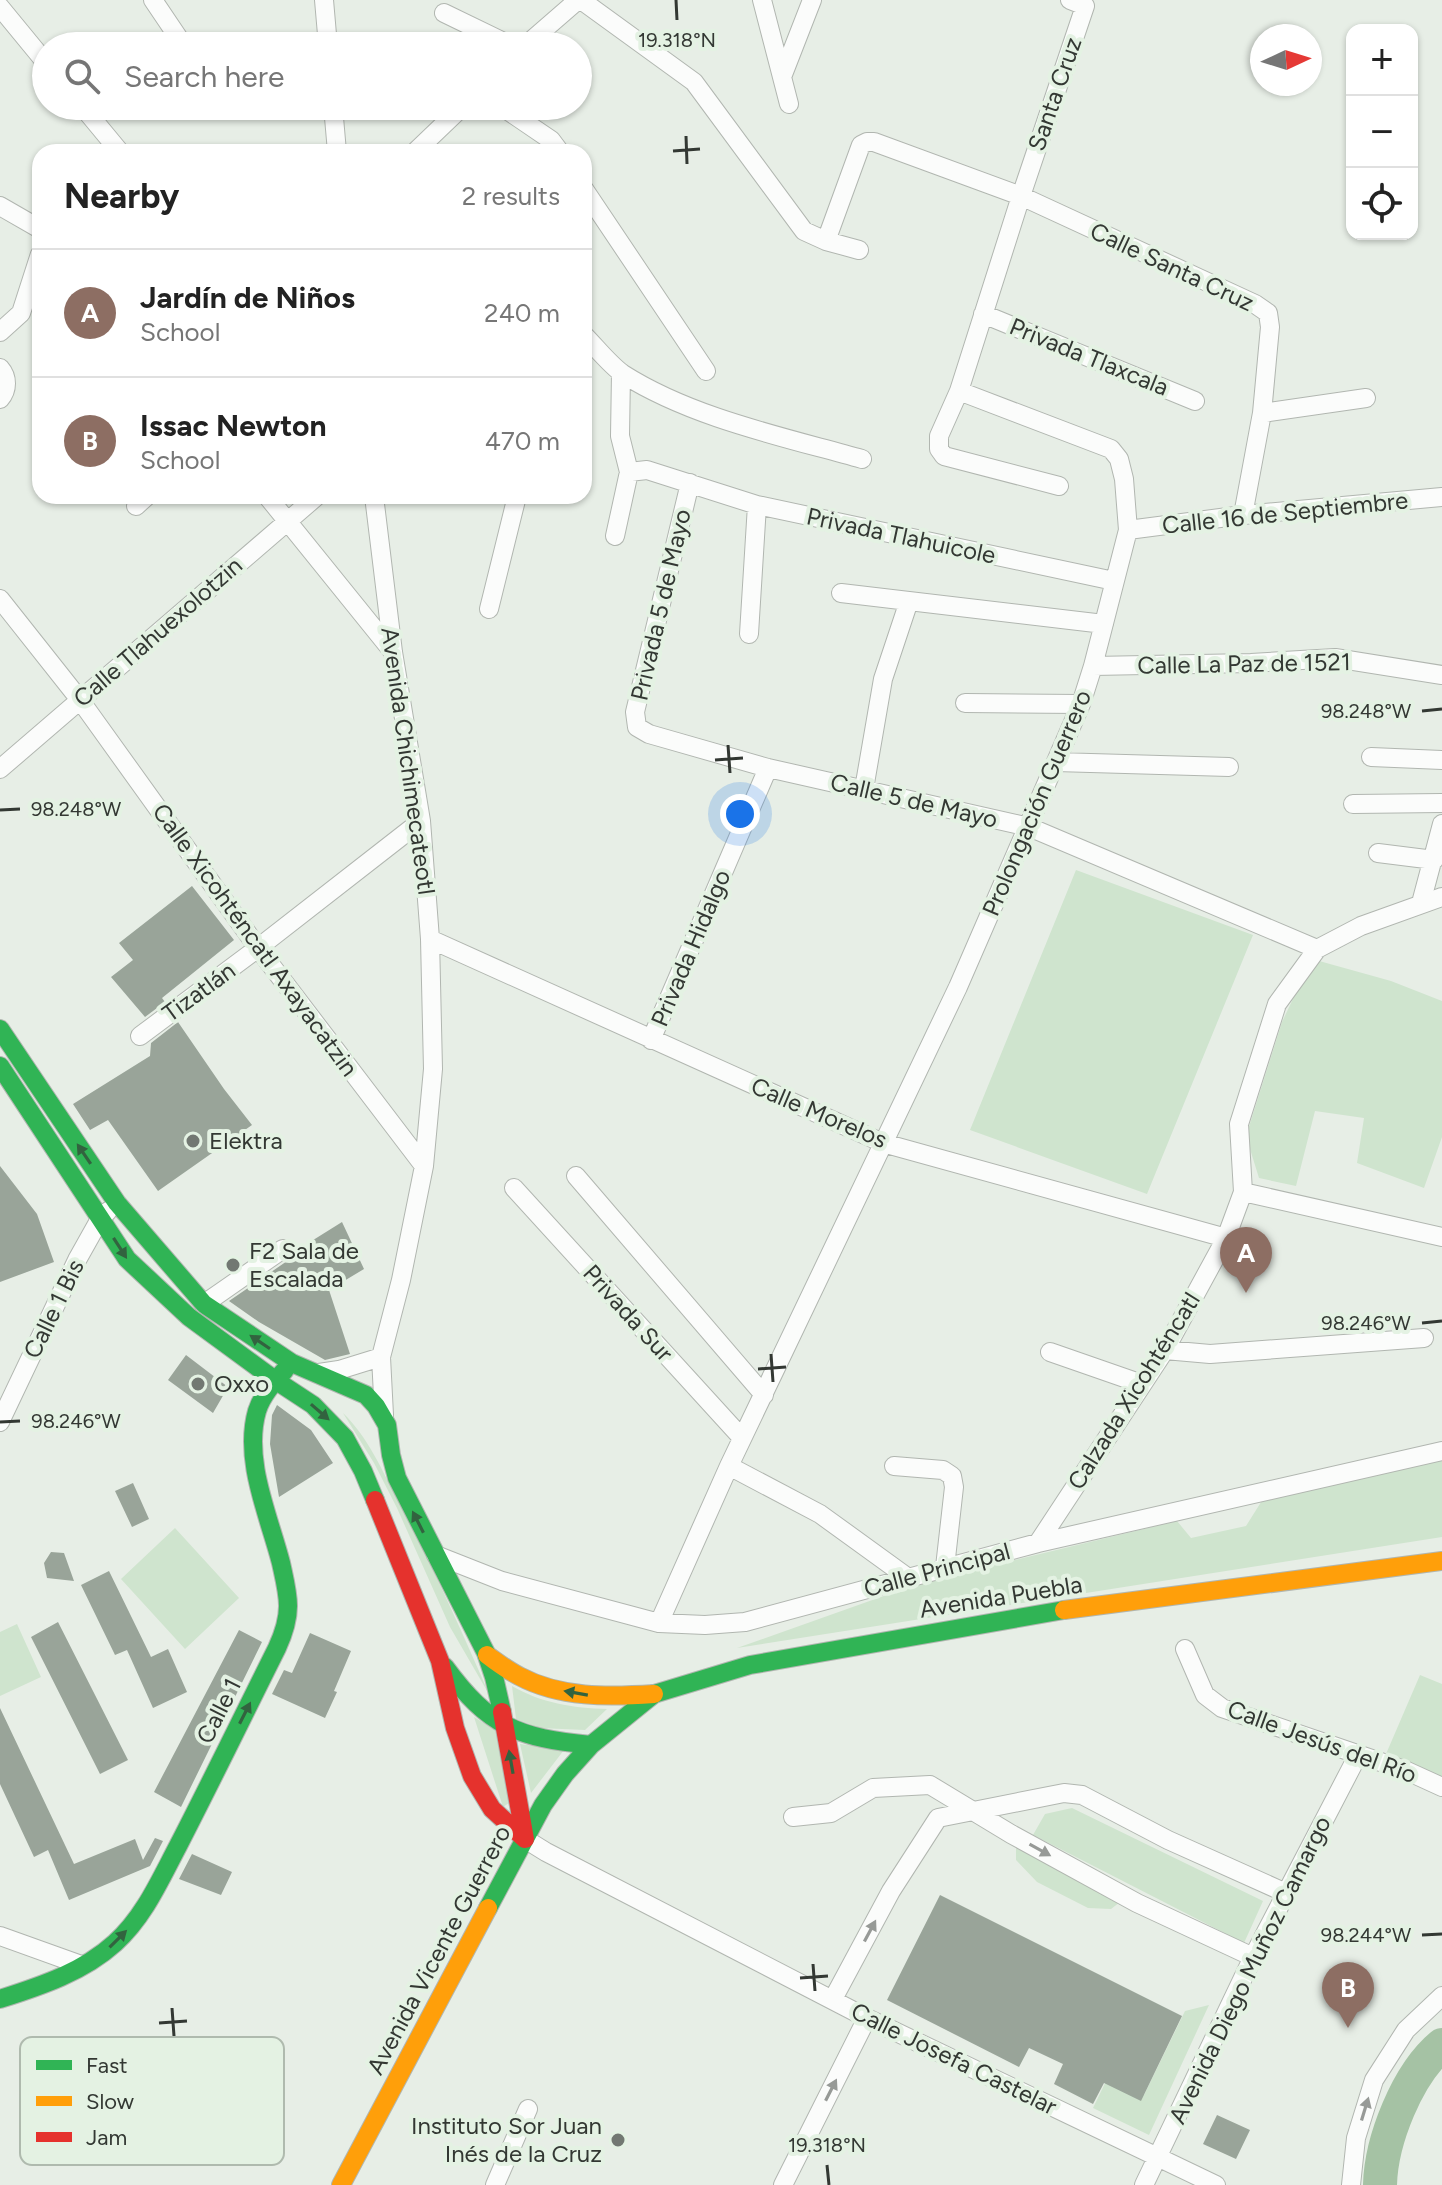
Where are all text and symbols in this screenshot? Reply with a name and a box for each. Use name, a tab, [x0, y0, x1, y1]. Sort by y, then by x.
north arrow	[1250, 24, 1322, 96]
map controls	[1346, 24, 1418, 240]
button: +	[1346, 24, 1418, 96]
text: 19.318°N	[638, 28, 716, 52]
search box	[32, 32, 592, 120]
street label: Santa Cruz	[1022, 33, 1087, 154]
icon: search	[60, 54, 104, 98]
text: Search here	[124, 58, 284, 95]
button: −	[1346, 96, 1418, 168]
button: locate	[1346, 168, 1418, 240]
text: Nearby	[64, 176, 179, 217]
text: 2 results	[462, 180, 560, 212]
street label: Calle Santa Cruz	[1086, 216, 1259, 317]
text: Jardín de Niños	[140, 279, 355, 316]
text: A	[81, 297, 99, 329]
text: 240 m	[484, 297, 560, 329]
street label: Privada Tlaxcala	[1005, 311, 1173, 402]
text: School	[140, 316, 220, 348]
text: Issac Newton	[140, 407, 327, 444]
text: B	[82, 425, 98, 457]
text: 470 m	[485, 425, 560, 457]
text: School	[140, 444, 220, 476]
street label: Calle 16 de Septiembre	[1161, 485, 1409, 540]
street label: Privada Tlahuicole	[804, 501, 998, 570]
street label: Privada 5 de Mayo	[624, 506, 697, 703]
street label: Calle Tlahuexolotzin	[67, 551, 248, 713]
street label: Avenida Chichimecateotl	[375, 625, 442, 897]
street label: Calle La Paz de 1521	[1137, 647, 1351, 680]
street label: Prolongación Guerrero	[976, 685, 1097, 920]
text: 98.248°W	[1321, 699, 1411, 723]
street label: Calle 5 de Mayo	[828, 767, 1000, 834]
your location	[720, 794, 760, 834]
text: 98.248°W	[31, 797, 121, 821]
street label: Calle Xicohténcatl Axayacatzin	[147, 798, 364, 1082]
street label: Privada Hidalgo	[644, 865, 737, 1030]
street label: Tizatlán	[157, 956, 241, 1028]
street label: Calle Morelos	[747, 1071, 892, 1154]
place label: Elektra	[209, 1126, 283, 1155]
marker: Elektra	[184, 1132, 202, 1150]
one-way arrow	[77, 1143, 92, 1164]
pin: A	[1220, 1227, 1272, 1293]
place label: F2 Sala de Escalada	[249, 1236, 359, 1293]
one-way arrow	[112, 1237, 126, 1259]
street label: Calle 1 Bis	[17, 1255, 90, 1363]
marker: F2 Sala de Escalada	[224, 1256, 242, 1274]
street label: Privada Sur	[577, 1258, 679, 1367]
street label: Calzada Xicohténcatl	[1061, 1287, 1206, 1495]
text: 98.246°W	[1321, 1311, 1411, 1335]
one-way arrow	[249, 1335, 271, 1349]
place label: Oxxo	[214, 1369, 269, 1398]
marker: Oxxo	[189, 1375, 207, 1393]
one-way arrow	[309, 1403, 329, 1420]
text: 98.246°W	[31, 1409, 121, 1433]
one-way arrow	[411, 1510, 424, 1533]
street label: Calle Principal	[861, 1536, 1013, 1603]
street label: Avenida Puebla	[917, 1569, 1084, 1624]
street label: Calle 1	[190, 1673, 247, 1748]
one-way arrow	[564, 1686, 589, 1698]
street label: Calle Jesús del Río	[1224, 1694, 1421, 1789]
one-way arrow	[238, 1702, 252, 1725]
one-way arrow	[505, 1749, 517, 1774]
street label: Avenida Diego Muñoz Camargo	[1162, 1811, 1337, 2128]
street label: Avenida Vicente Guerrero	[360, 1820, 517, 2079]
one-way arrow	[1028, 1843, 1051, 1857]
one-way arrow	[863, 1919, 876, 1942]
text: 98.244°W	[1321, 1923, 1411, 1947]
one-way arrow	[108, 1930, 127, 1949]
pin: B	[1322, 1962, 1374, 2028]
street label: Calle Josefa Castelar	[847, 1996, 1062, 2121]
legend	[20, 2037, 284, 2165]
text: Fast	[86, 2052, 128, 2079]
one-way arrow	[824, 2079, 837, 2102]
text: Slow	[86, 2088, 135, 2115]
one-way arrow	[1359, 2096, 1372, 2120]
place label: Instituto Sor Juan Inés de la Cruz	[411, 2111, 602, 2168]
text: Jam	[86, 2124, 127, 2151]
marker: Instituto Sor Juan Inés de la Cruz	[609, 2131, 627, 2149]
text: 19.318°N	[788, 2133, 866, 2157]

